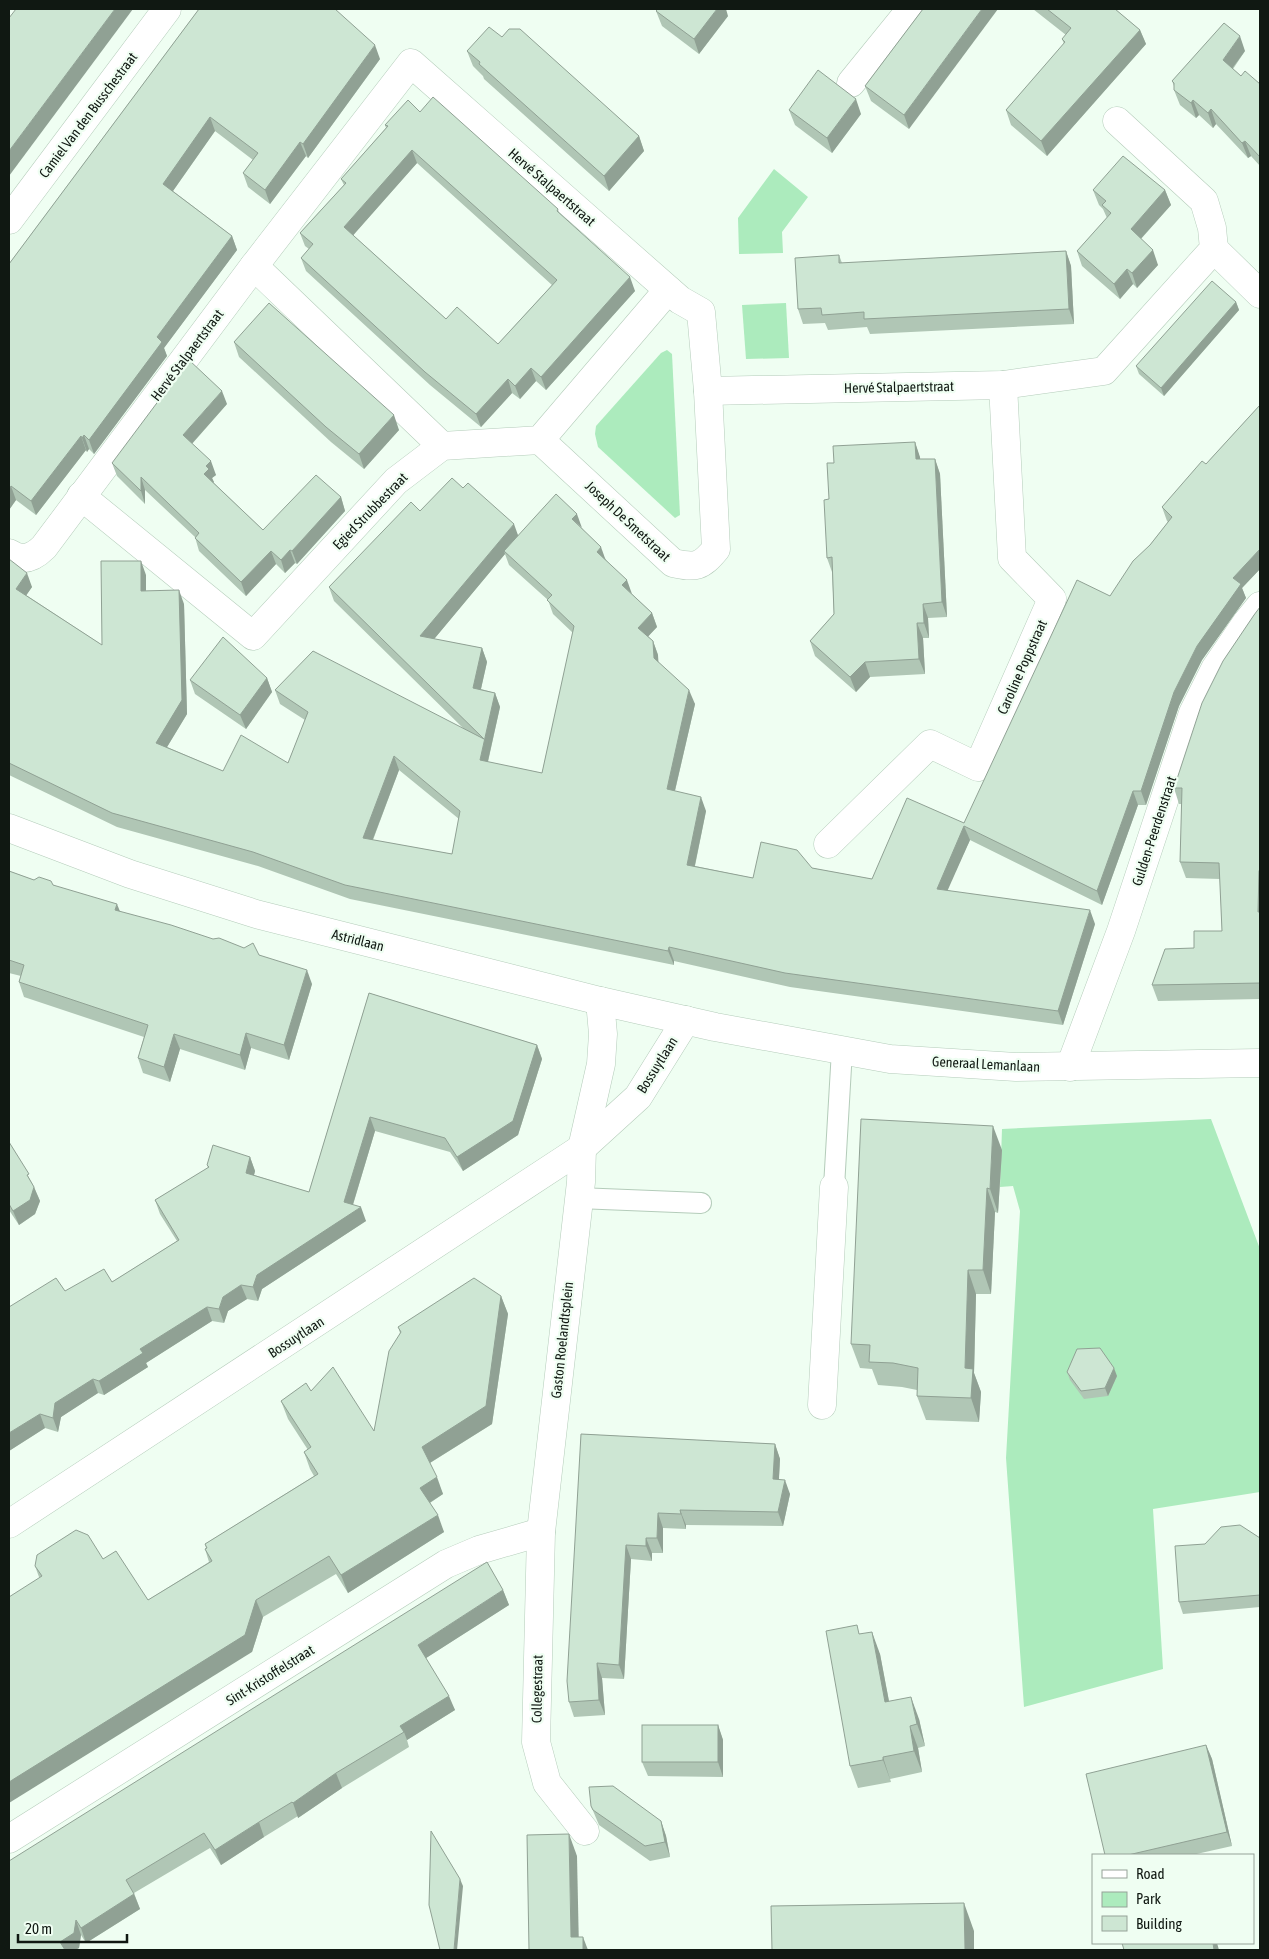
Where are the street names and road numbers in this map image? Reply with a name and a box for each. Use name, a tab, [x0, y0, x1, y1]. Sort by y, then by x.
street label: Camiel Van den Busschestraat	[36, 49, 140, 181]
street label: Hervé Stalpaertstraat	[505, 145, 599, 229]
street label: Hervé Stalpaertstraat	[147, 306, 227, 404]
street label: Hervé Stalpaertstraat	[844, 378, 954, 396]
street label: Egied Strubbestraat	[329, 469, 411, 553]
street label: Joseph De Smetstraat	[582, 478, 674, 564]
street label: Caroline Poppstraat	[994, 617, 1050, 717]
street label: Gulden-Peerdenstraat	[1129, 774, 1179, 888]
street label: Astridlaan	[330, 926, 386, 954]
street label: Bossuytlaan	[633, 1034, 681, 1096]
street label: Generaal Lemanlaan	[932, 1053, 1040, 1075]
street label: Gaston Roelandtsplein	[548, 1281, 576, 1399]
street label: Bossuytlaan	[265, 1313, 327, 1361]
street label: Sint-Kristoffelstraat	[223, 1642, 317, 1708]
street label: Collegestraat	[528, 1655, 546, 1723]

